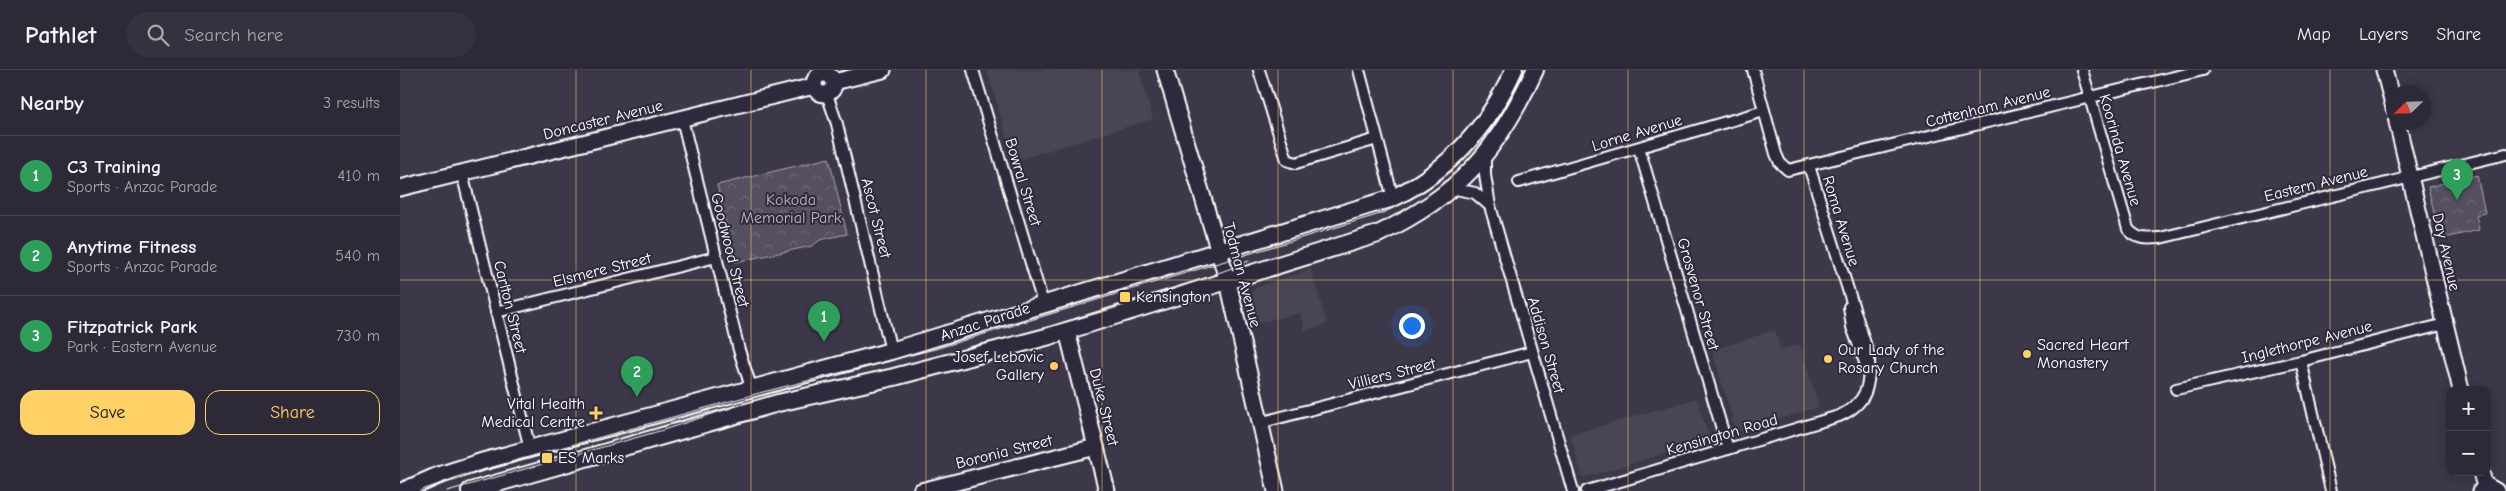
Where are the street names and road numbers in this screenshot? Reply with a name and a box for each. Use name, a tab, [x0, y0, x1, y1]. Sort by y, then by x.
street label: Cottenham Avenue	[1924, 83, 2052, 131]
street label: Koorinda Avenue	[2095, 92, 2145, 208]
street label: Doncaster Avenue	[541, 96, 665, 144]
street label: Lorne Avenue	[1590, 111, 1684, 155]
street label: Bowral Street	[1001, 136, 1045, 229]
street label: Eastern Avenue	[2262, 162, 2370, 206]
street label: Roma Avenue	[1819, 174, 1863, 268]
street label: Ascot Street	[857, 176, 895, 260]
street label: Goodwood Street	[707, 191, 753, 309]
street label: Day Avenue	[2428, 211, 2464, 293]
street label: Todman Avenue	[1219, 220, 1265, 330]
street label: Grosvenor Street	[1673, 236, 1723, 353]
street label: Elsmere Street	[551, 249, 653, 291]
street label: Carlton Street	[490, 259, 530, 356]
street label: Addison Street	[1524, 295, 1568, 396]
street label: Anzac Parade	[938, 299, 1032, 345]
street label: Inglethorpe Avenue	[2240, 317, 2374, 367]
street label: Villiers Street	[1347, 354, 1438, 394]
street label: Duke Street	[1086, 366, 1122, 448]
street label: Kensington Road	[1664, 411, 1780, 459]
street label: Boronia Street	[954, 431, 1055, 473]

